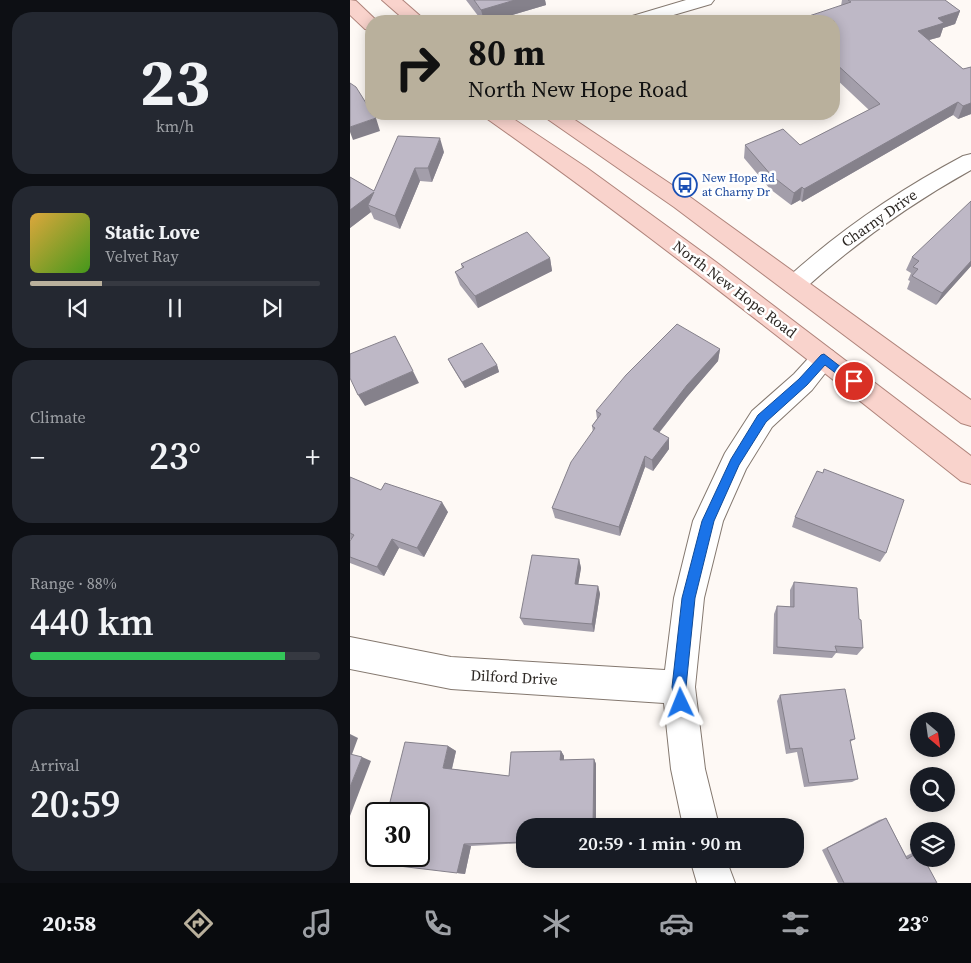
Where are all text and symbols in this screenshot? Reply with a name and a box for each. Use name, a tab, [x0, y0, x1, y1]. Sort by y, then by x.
text: 80 m	[468, 29, 545, 77]
icon: right	[385, 35, 450, 100]
text: 23	[140, 38, 210, 127]
text: North New Hope Road	[468, 74, 688, 104]
text: km/h	[156, 115, 194, 137]
place label: New Hope Rd at Charny Dr	[702, 170, 775, 200]
bus stop icon: New Hope Rd at Charny Dr	[672, 172, 698, 198]
street label: Charny Drive	[837, 184, 921, 252]
text: Static Love	[105, 219, 200, 245]
street label: North New Hope Road	[669, 236, 802, 343]
text: Velvet Ray	[105, 245, 179, 267]
icon: previous	[64, 294, 92, 322]
icon: pause	[161, 294, 189, 322]
icon: next	[258, 294, 286, 322]
pin	[833, 360, 875, 402]
icon: arrive	[840, 367, 868, 395]
text: Climate	[30, 406, 86, 428]
text: 23°	[149, 430, 201, 482]
text: −	[30, 438, 45, 476]
text: +	[305, 438, 320, 476]
text: Range · 88%	[30, 572, 117, 594]
text: 440 km	[30, 596, 154, 648]
street label: Dilford Drive	[470, 664, 558, 690]
position arrow	[654, 676, 706, 728]
north arrow	[910, 712, 955, 758]
map controls	[910, 712, 955, 867]
text: Arrival	[30, 754, 79, 776]
button: search	[910, 767, 955, 812]
text: 20:59	[30, 778, 120, 830]
speed limit sign: 30	[365, 802, 430, 867]
button: layers	[910, 822, 955, 867]
text: 20:59 · 1 min · 90 m	[578, 830, 742, 856]
icon: directions	[181, 906, 216, 941]
icon: music	[300, 906, 335, 941]
icon: phone	[420, 906, 455, 941]
icon: climate	[539, 906, 574, 941]
icon: car	[659, 906, 694, 941]
icon: filters	[778, 906, 813, 941]
text: 20:58	[42, 908, 97, 938]
text: 23°	[898, 908, 929, 938]

